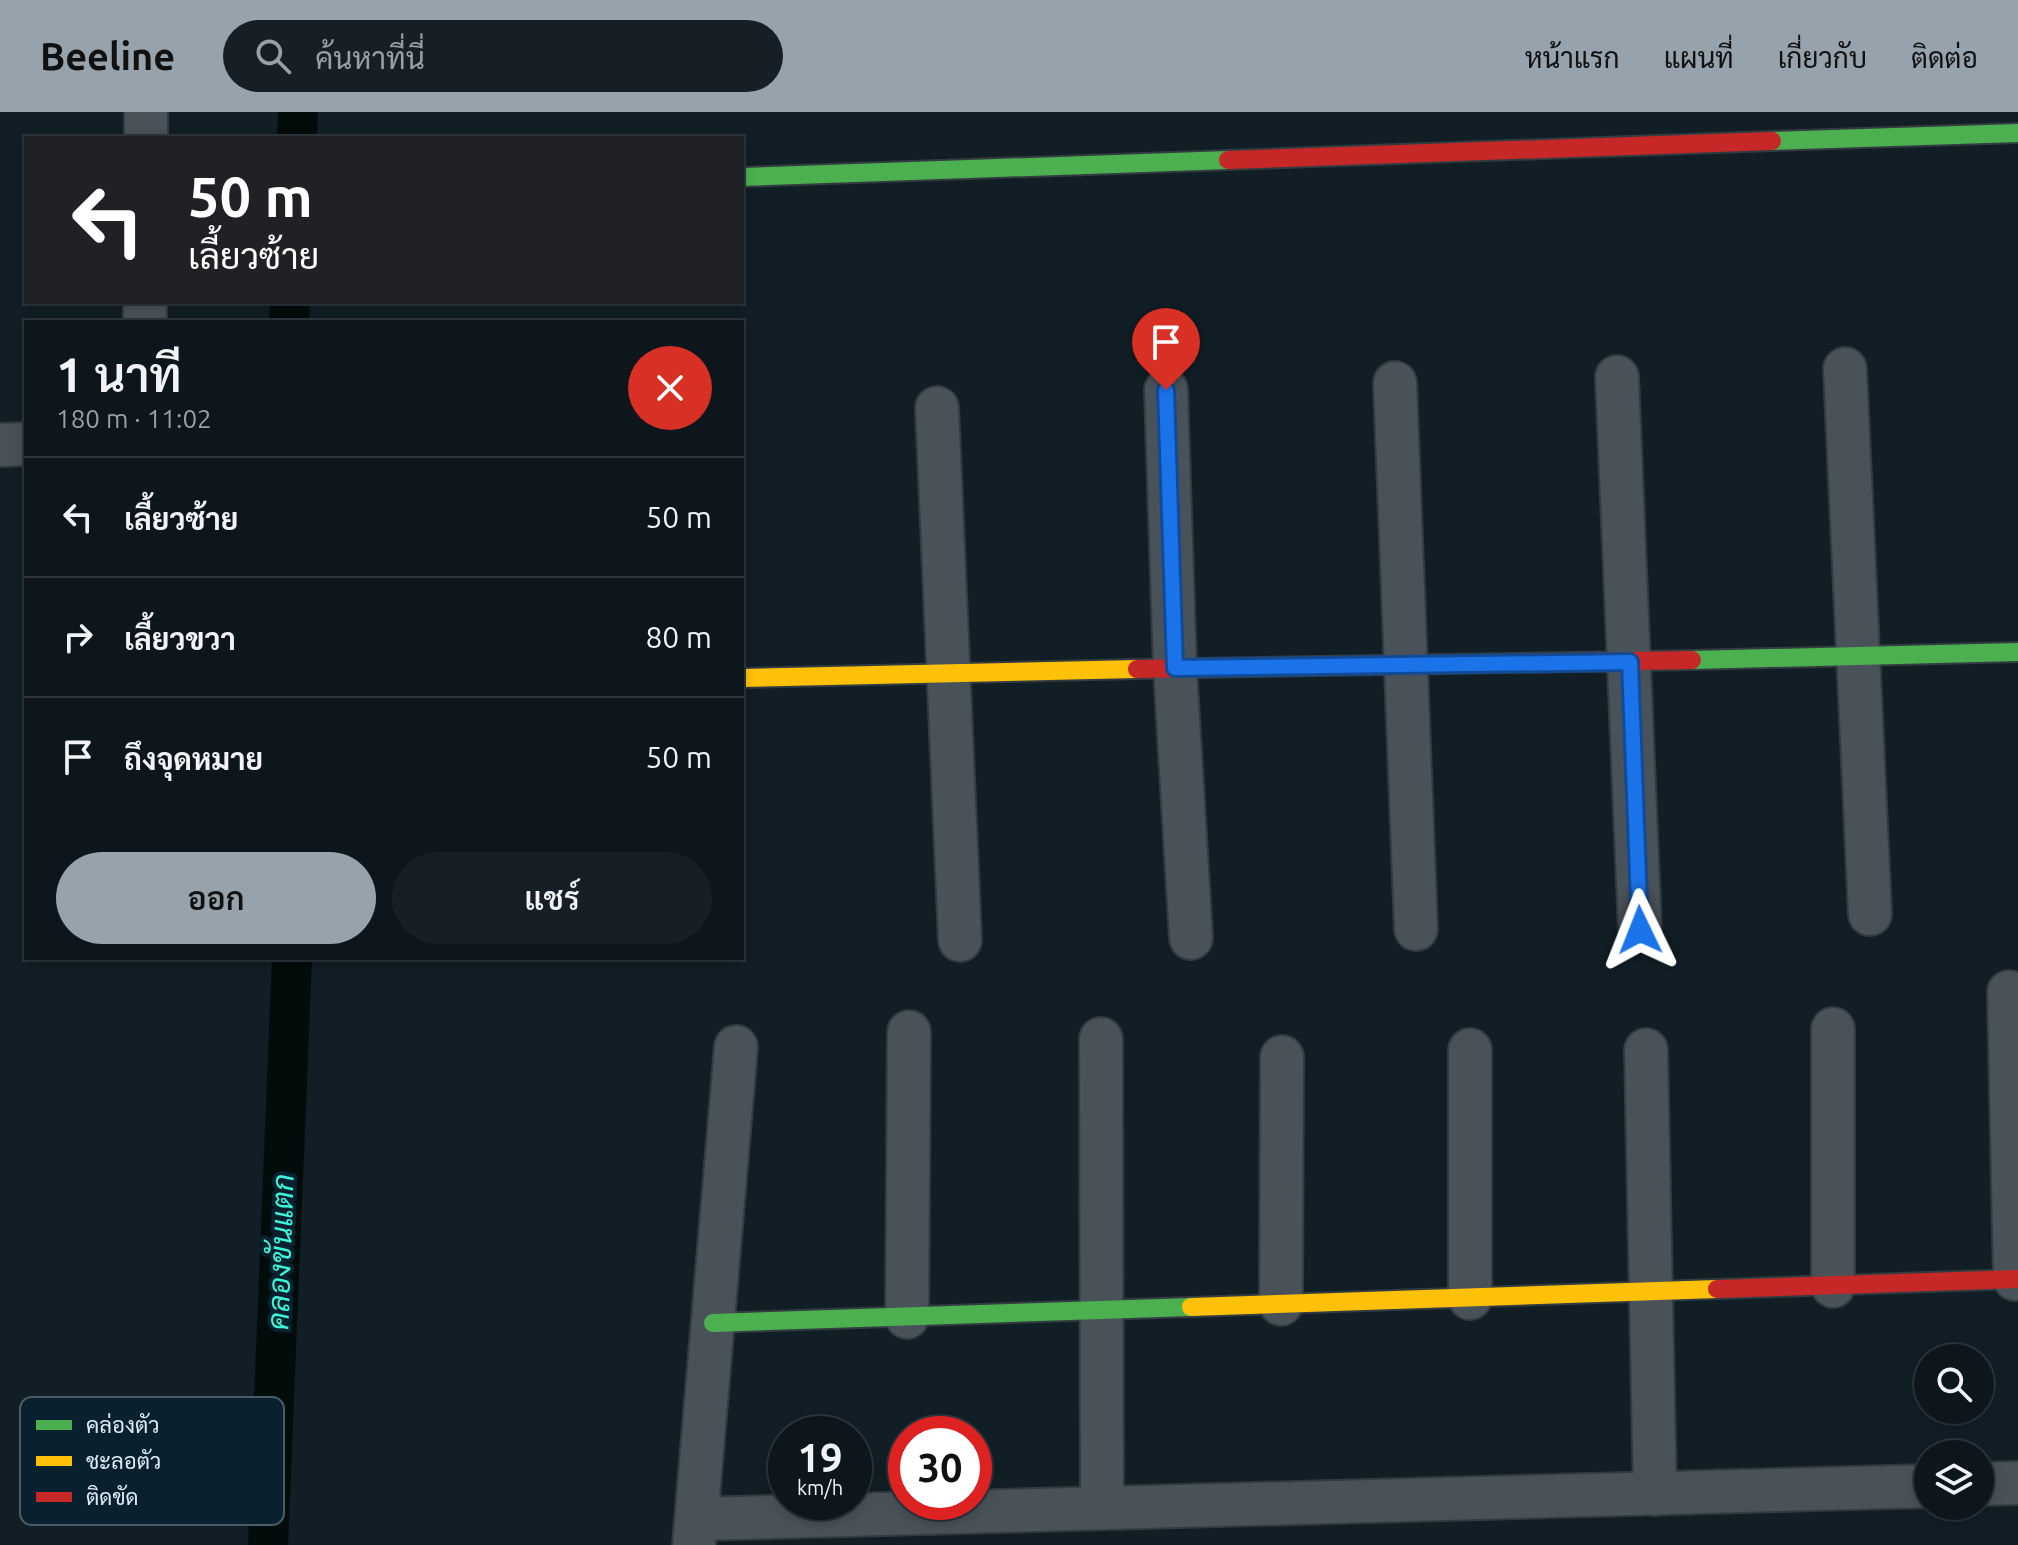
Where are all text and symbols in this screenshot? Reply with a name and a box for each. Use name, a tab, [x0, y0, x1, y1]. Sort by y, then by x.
search box	[223, 20, 783, 92]
icon: search	[251, 34, 295, 78]
text: Beeline	[40, 35, 175, 77]
text: ค้นหาที่นี่	[315, 41, 425, 75]
text: หน้าแรก	[1525, 42, 1620, 73]
text: แผนที่	[1664, 42, 1734, 73]
text: เกี่ยวกับ	[1778, 42, 1867, 73]
text: ติดต่อ	[1911, 42, 1978, 73]
text: 50 m	[188, 165, 313, 228]
icon: left	[56, 168, 160, 272]
text: เลี้ยวซ้าย	[188, 235, 319, 276]
pin	[1132, 308, 1200, 390]
icon: arrive	[1144, 320, 1188, 364]
button: close	[628, 346, 712, 430]
text: 1 นาที	[56, 347, 182, 401]
text: 180 m · 11:02	[56, 404, 212, 433]
icon: left	[56, 495, 100, 539]
text: 50 m	[645, 500, 712, 534]
text: เลี้ยวซ้าย	[124, 502, 238, 536]
icon: right	[56, 615, 100, 659]
text: 80 m	[645, 620, 712, 654]
text: เลี้ยวขวา	[124, 622, 236, 656]
icon: arrive	[56, 735, 100, 779]
text: 50 m	[645, 740, 712, 774]
text: ถึงจุดหมาย	[124, 742, 263, 776]
button: ออก	[56, 852, 376, 944]
button: แชร์	[392, 852, 712, 944]
position arrow	[1598, 888, 1682, 972]
water label: คลองขันแตก	[259, 1173, 300, 1331]
map controls	[1914, 1344, 1994, 1520]
button: search	[1914, 1344, 1994, 1424]
legend	[20, 1397, 284, 1525]
text: คล่องตัว	[86, 1412, 160, 1437]
speed limit sign: 30	[888, 1416, 992, 1520]
text: 19	[797, 1435, 843, 1480]
button: layers	[1914, 1440, 1994, 1520]
text: ชะลอตัว	[86, 1448, 161, 1473]
text: km/h	[797, 1476, 843, 1499]
text: ติดขัด	[86, 1484, 138, 1509]

